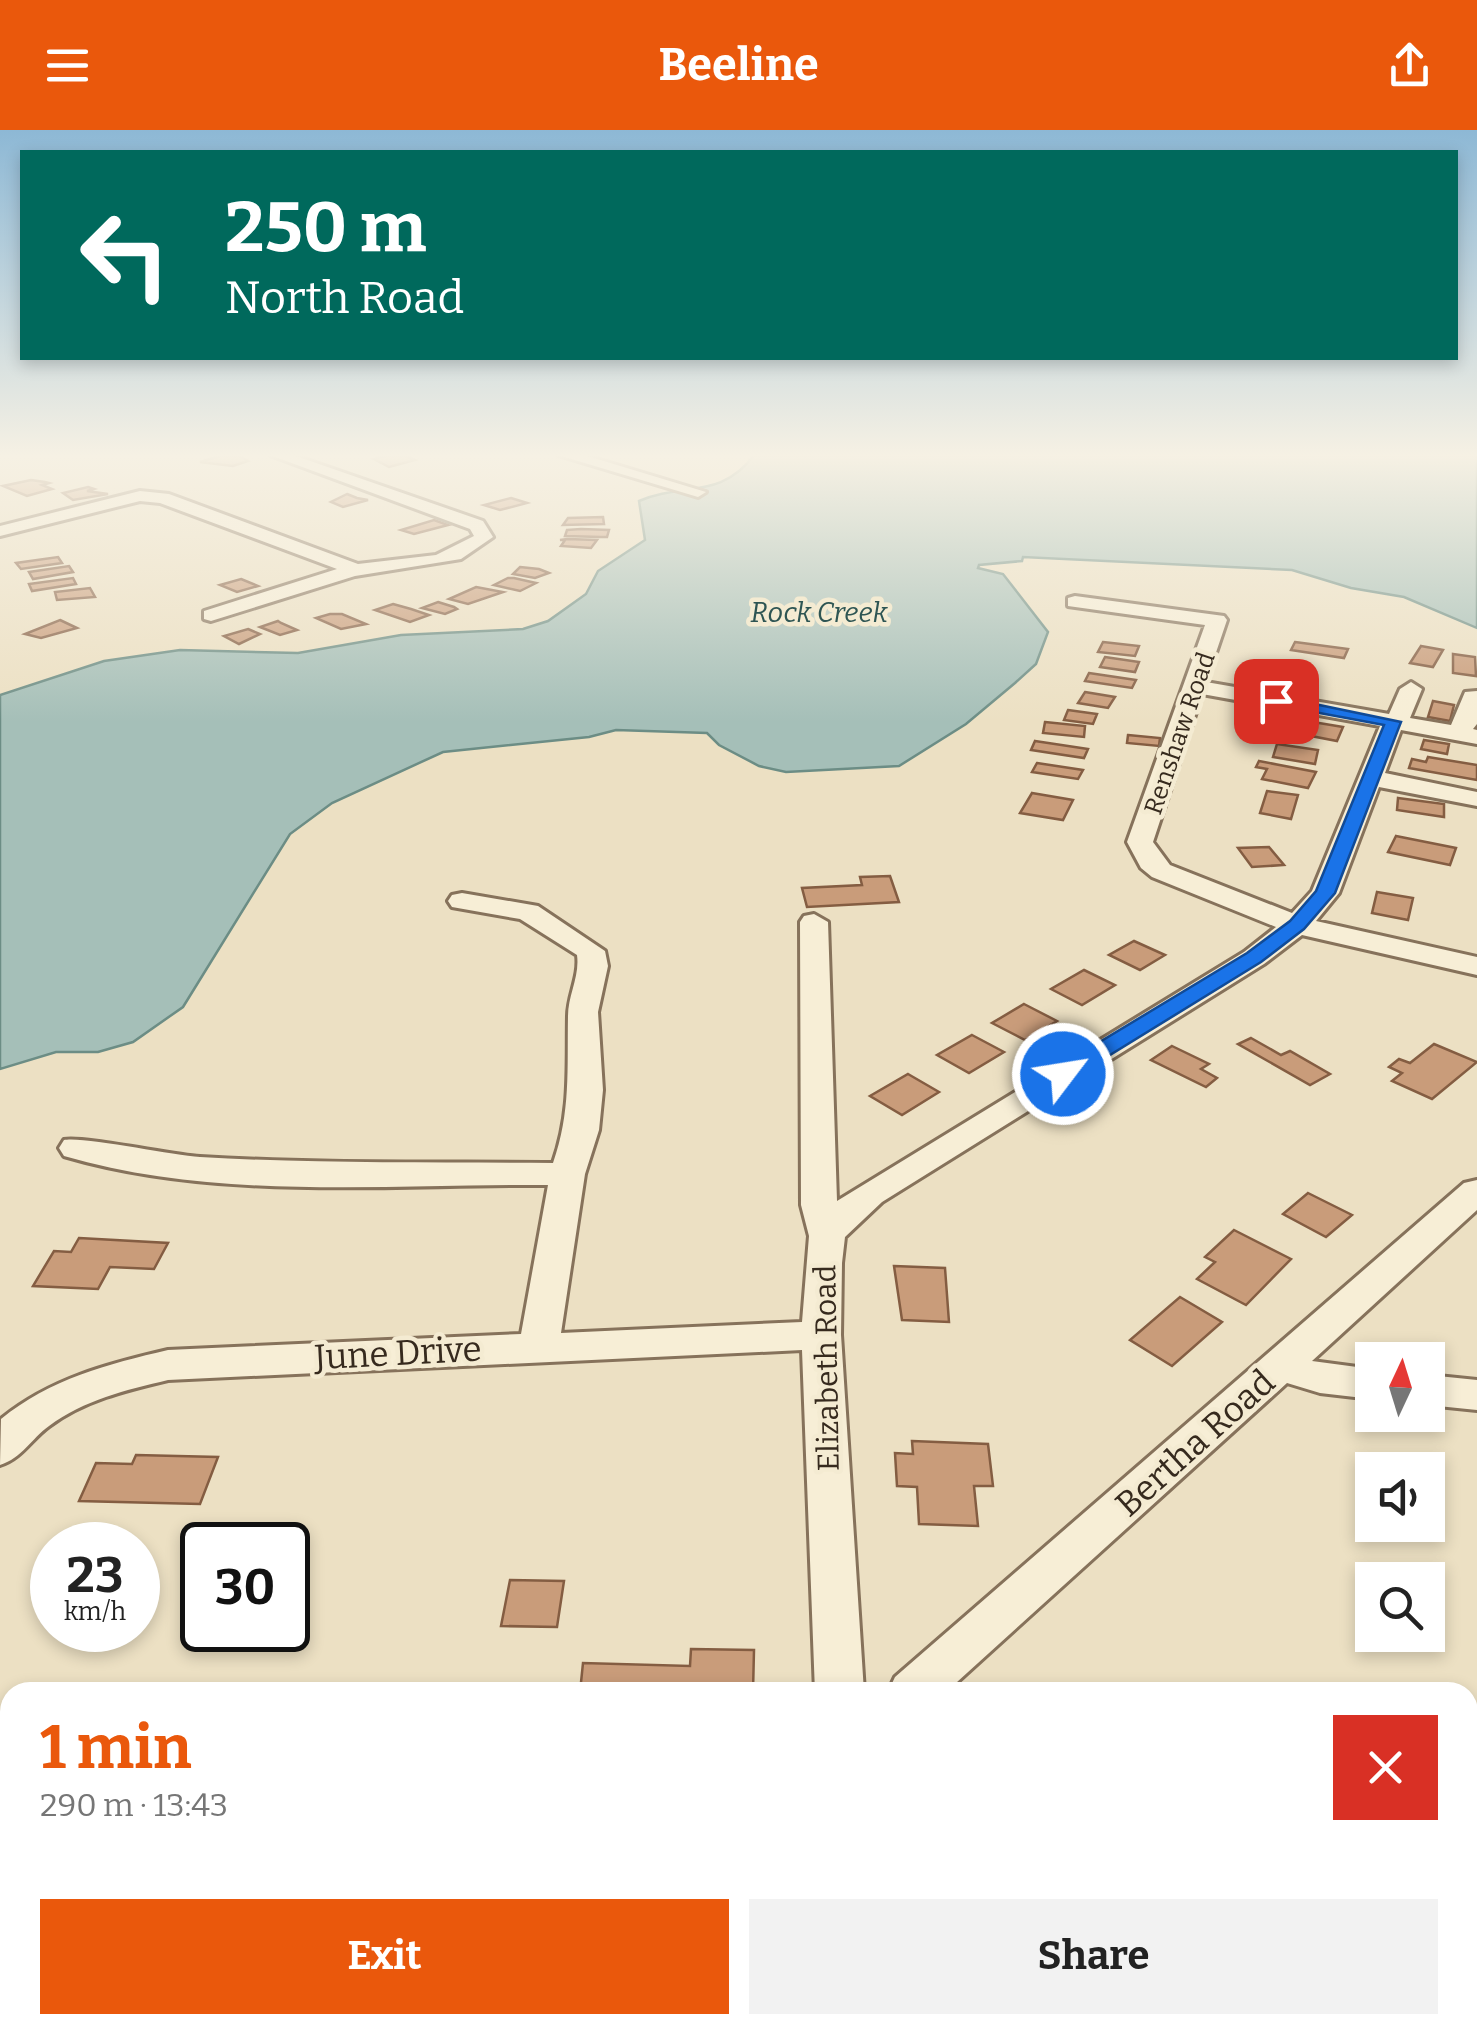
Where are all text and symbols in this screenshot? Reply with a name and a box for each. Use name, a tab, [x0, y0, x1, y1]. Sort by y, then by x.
icon: menu	[40, 38, 95, 93]
text: Beeline	[658, 38, 819, 92]
icon: share	[1382, 38, 1437, 93]
text: 250 m	[225, 186, 427, 270]
icon: left	[60, 190, 190, 320]
text: North Road	[225, 271, 464, 325]
water label: Rock Creek	[750, 596, 888, 629]
street label: Renshaw Road	[1138, 648, 1222, 818]
pin	[1234, 659, 1319, 744]
icon: arrive	[1249, 674, 1304, 729]
position arrow	[1011, 1022, 1115, 1126]
street label: Elizabeth Road	[807, 1264, 847, 1472]
street label: June Drive	[312, 1328, 483, 1378]
north arrow	[1355, 1342, 1445, 1432]
map controls	[1355, 1342, 1445, 1652]
street label: Bertha Road	[1107, 1361, 1283, 1525]
button: sound	[1355, 1452, 1445, 1542]
speed limit sign: 30	[180, 1522, 310, 1652]
text: 23	[67, 1545, 123, 1605]
button: search	[1355, 1562, 1445, 1652]
text: km/h	[64, 1597, 126, 1627]
text: 1 min	[40, 1712, 192, 1784]
button: close	[1333, 1715, 1438, 1820]
text: 290 m · 13:43	[40, 1786, 228, 1824]
button: Exit	[40, 1899, 729, 2014]
button: Share	[749, 1899, 1438, 2014]

